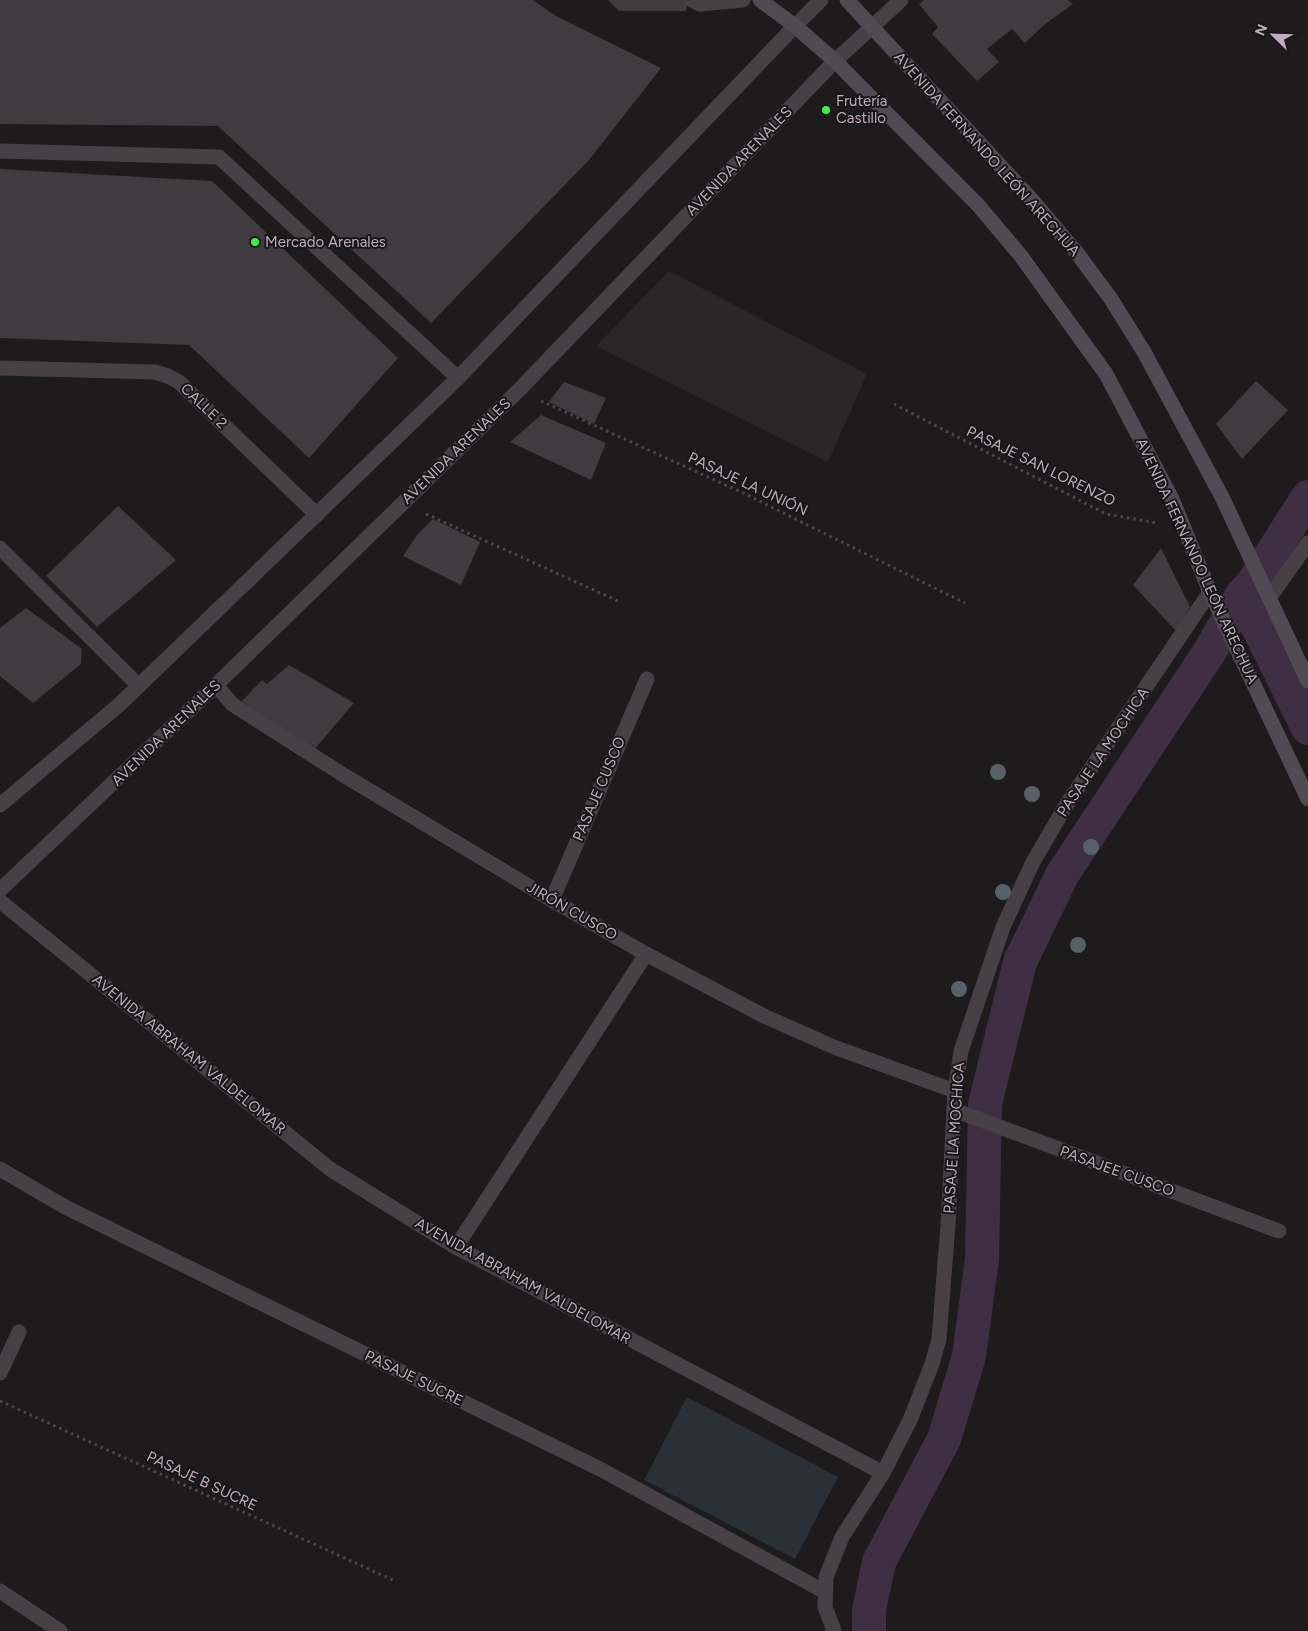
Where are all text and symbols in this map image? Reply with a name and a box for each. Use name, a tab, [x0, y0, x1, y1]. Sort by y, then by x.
north arrow	[1248, 10, 1298, 60]
text: N	[1252, 22, 1271, 38]
street label: AVENIDA FERNANDO LEÓN ARECHUA	[890, 48, 1084, 260]
place label: Frutería Castillo	[836, 92, 887, 127]
street label: AVENIDA ARENALES	[682, 103, 796, 219]
marker: Frutería Castillo	[820, 104, 832, 116]
place label: Mercado Arenales	[265, 233, 386, 251]
marker: Mercado Arenales	[249, 236, 261, 248]
street label: CALLE 2	[177, 380, 231, 432]
street label: AVENIDA ARENALES	[398, 394, 514, 508]
street label: PASAJE SAN LORENZO	[964, 422, 1118, 510]
street label: AVENIDA FERNANDO LEÓN ARECHUA	[1132, 435, 1262, 687]
street label: PASAJE LA UNIÓN	[685, 448, 811, 520]
street label: AVENIDA ARENALES	[108, 676, 224, 790]
street label: PASAJE LA MOCHICA	[1053, 684, 1153, 820]
street label: PASAJE CUSCO	[569, 734, 629, 844]
street label: JIRÓN CUSCO	[524, 878, 620, 944]
street label: AVENIDA ABRAHAM VALDELOMAR	[89, 970, 289, 1138]
street label: PASAJE LA MOCHICA	[940, 1062, 968, 1214]
street label: PASAJEE CUSCO	[1057, 1142, 1177, 1200]
street label: AVENIDA ABRAHAM VALDELOMAR	[412, 1214, 634, 1348]
street label: PASAJE SUCRE	[362, 1346, 466, 1410]
street label: PASAJE B SUCRE	[144, 1447, 260, 1515]

